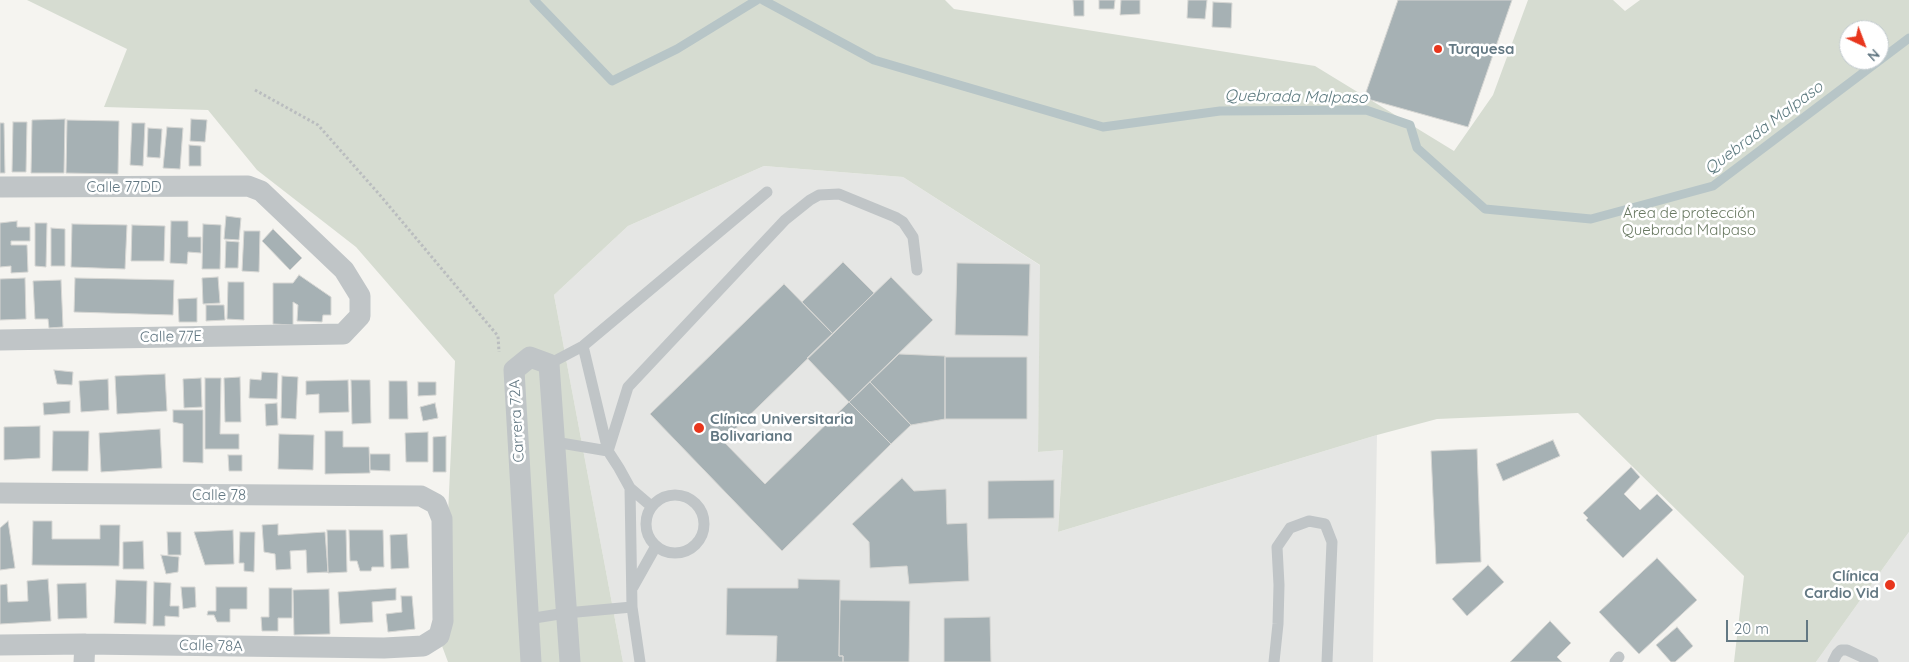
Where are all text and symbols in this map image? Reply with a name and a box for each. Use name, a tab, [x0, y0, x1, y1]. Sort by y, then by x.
north arrow	[1839, 20, 1889, 70]
place label: Turquesa	[1448, 40, 1514, 58]
marker: Turquesa	[1432, 43, 1444, 55]
text: N	[1864, 45, 1883, 65]
water label: Quebrada Malpaso	[1701, 77, 1827, 179]
water label: Quebrada Malpaso	[1224, 86, 1368, 108]
street label: Calle 77DD	[86, 178, 162, 196]
park label: Área de protección Quebrada Malpaso	[1622, 204, 1756, 239]
street label: Calle 77E	[140, 327, 202, 347]
street label: Carrera 72A	[506, 379, 528, 463]
place label: Clínica Universitaria Bolivariana	[710, 410, 853, 445]
marker: Clínica Universitaria Bolivariana	[692, 421, 706, 435]
street label: Calle 78	[192, 486, 246, 504]
place label: Clínica Cardio Vid	[1804, 567, 1879, 602]
marker: Clínica Cardio Vid	[1883, 578, 1897, 592]
scale bar	[1729, 610, 1812, 642]
text: 20 m	[1734, 619, 1769, 638]
street label: Calle 78A	[179, 636, 243, 656]

